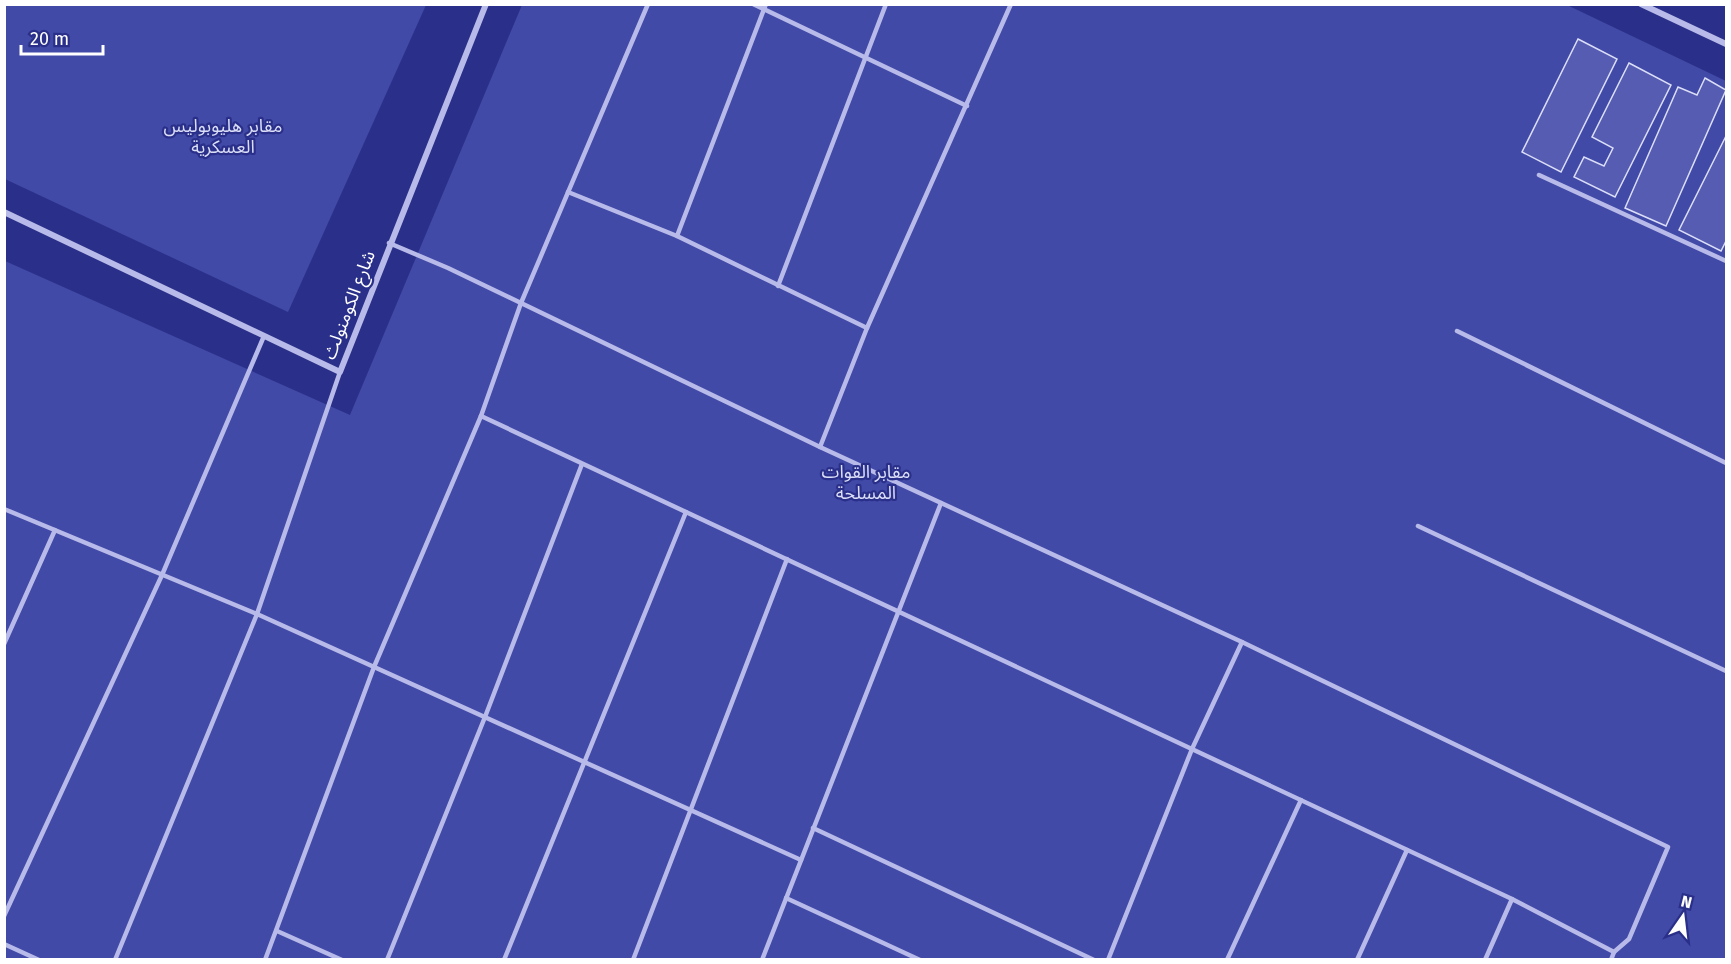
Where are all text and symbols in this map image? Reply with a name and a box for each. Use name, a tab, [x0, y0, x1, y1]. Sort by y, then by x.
scale bar	[21, 18, 104, 56]
text: 20 m	[30, 28, 69, 50]
park label: مقابر هليوبوليس العسكرية	[164, 115, 282, 158]
street label: شارع الكومنولث	[318, 247, 383, 364]
park label: مقابر القوات المسلحة	[822, 461, 910, 504]
north arrow	[1653, 886, 1713, 946]
text: N	[1679, 891, 1694, 912]

